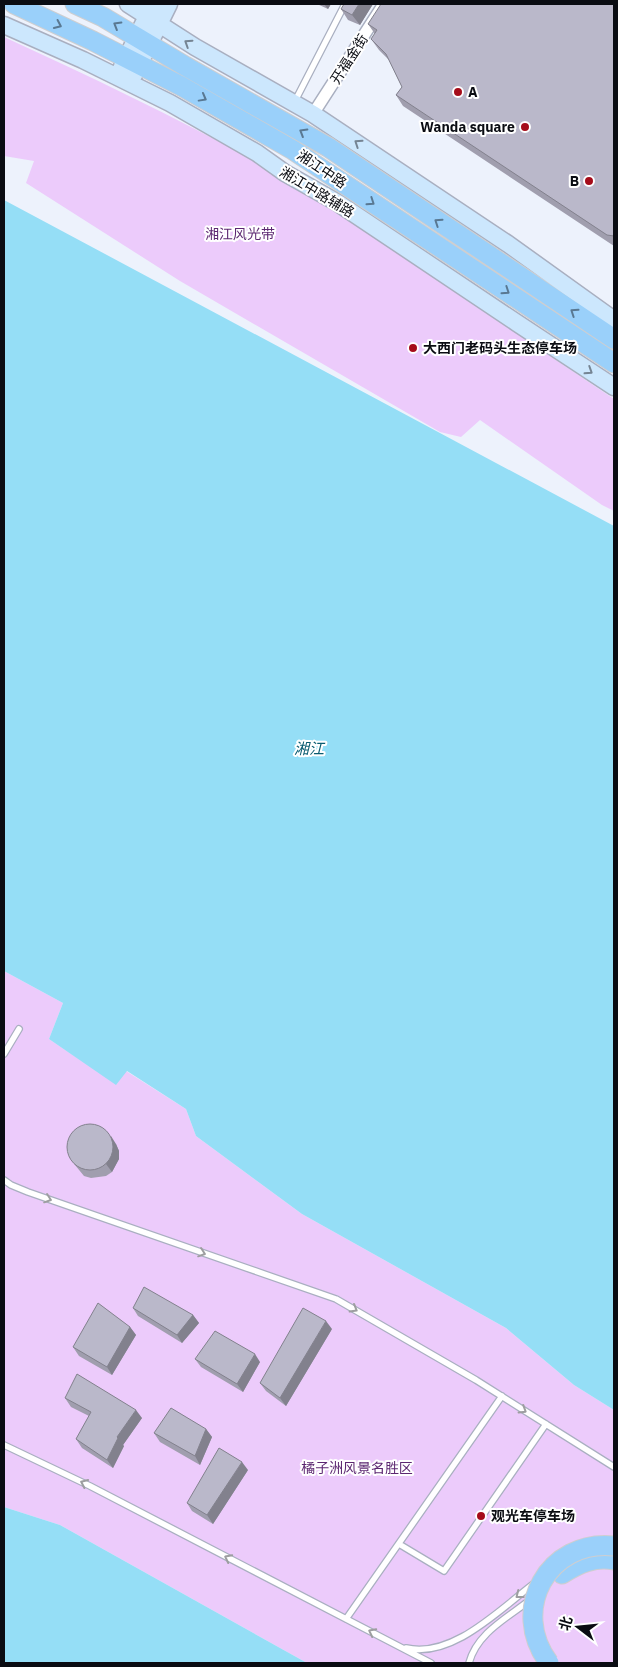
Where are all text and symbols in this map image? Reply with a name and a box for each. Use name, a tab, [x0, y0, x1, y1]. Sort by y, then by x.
one-way arrow	[53, 18, 62, 29]
one-way arrow	[113, 21, 122, 31]
street label: 开福金街	[326, 31, 372, 87]
one-way arrow	[185, 39, 194, 49]
place label: A	[468, 83, 478, 101]
marker: A	[452, 86, 464, 98]
one-way arrow	[197, 92, 206, 102]
place label: Wanda square	[420, 118, 515, 136]
marker: Wanda square	[519, 121, 531, 133]
one-way arrow	[299, 128, 308, 138]
one-way arrow	[355, 140, 364, 150]
street label: 湘江中路	[294, 146, 350, 192]
street label: 湘江中路辅路	[276, 163, 358, 221]
place label: B	[570, 172, 579, 190]
marker: B	[583, 175, 595, 187]
one-way arrow	[365, 195, 374, 205]
one-way arrow	[435, 218, 444, 228]
park label: 湘江风光带	[205, 225, 275, 243]
one-way arrow	[501, 285, 510, 294]
one-way arrow	[570, 309, 579, 318]
place label: 大西门老码头生态停车场	[423, 339, 577, 357]
marker: 大西门老码头生态停车场	[407, 342, 419, 354]
one-way arrow	[584, 364, 593, 374]
water label: 湘江	[294, 739, 326, 758]
one-way arrow	[43, 1193, 52, 1203]
one-way arrow	[197, 1247, 205, 1257]
one-way arrow	[348, 1302, 357, 1312]
one-way arrow	[518, 1404, 527, 1413]
park label: 橘子洲风景名胜区	[301, 1459, 413, 1477]
one-way arrow	[80, 1478, 89, 1489]
place label: 观光车停车场	[491, 1507, 575, 1525]
marker: 观光车停车场	[475, 1510, 487, 1522]
one-way arrow	[224, 1554, 233, 1564]
one-way arrow	[515, 1589, 524, 1598]
north arrow	[553, 1602, 603, 1652]
text: 北	[555, 1614, 576, 1633]
one-way arrow	[368, 1628, 377, 1638]

